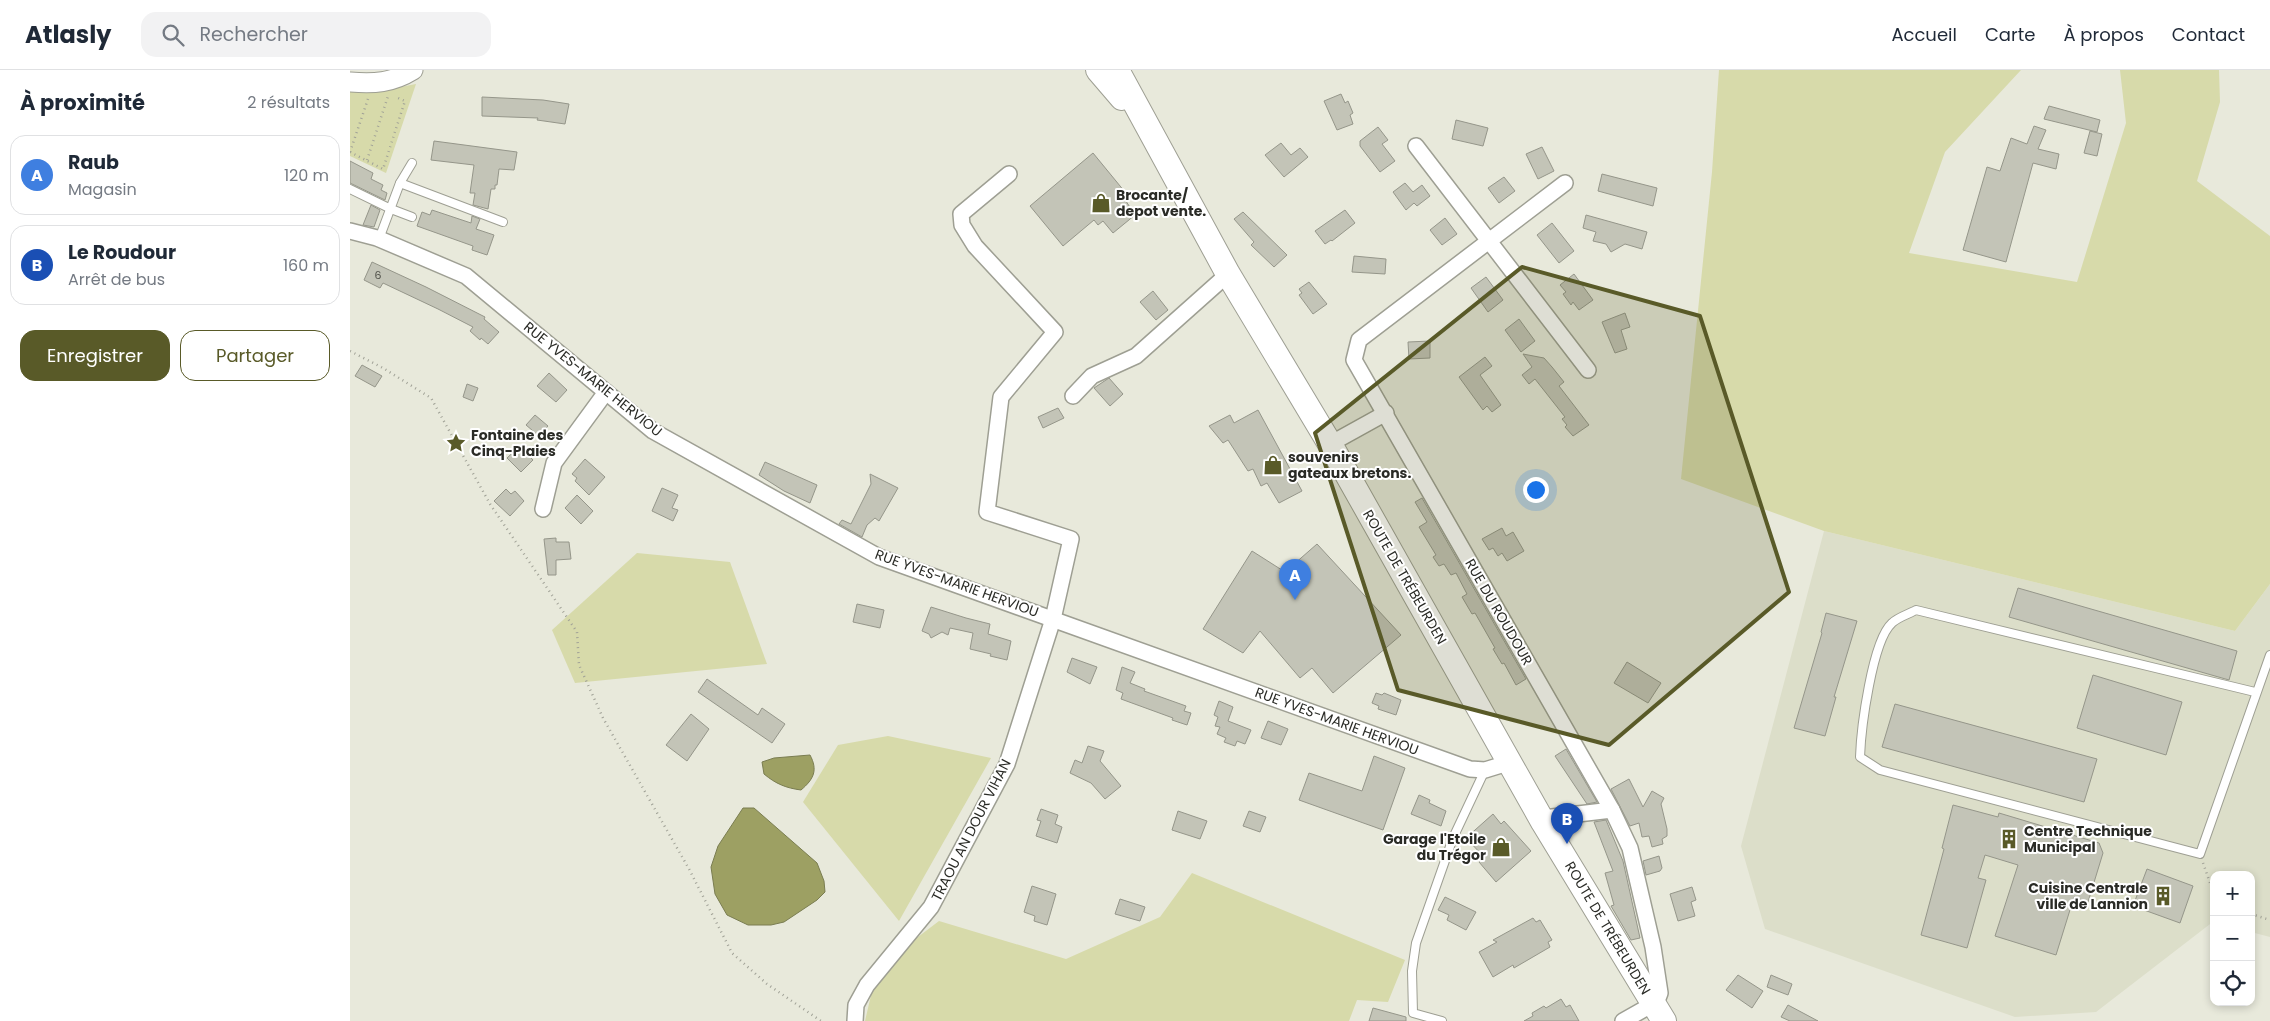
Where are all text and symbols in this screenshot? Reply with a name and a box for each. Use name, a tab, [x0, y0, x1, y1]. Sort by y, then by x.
search box	[141, 12, 491, 57]
text: Atlasly	[25, 18, 111, 51]
icon: search	[159, 21, 187, 49]
text: Rechercher	[199, 21, 308, 48]
text: Accueil	[1891, 22, 1957, 47]
text: Carte	[1985, 22, 2035, 47]
text: À propos	[2063, 22, 2144, 47]
text: Contact	[2172, 22, 2245, 47]
text: À proximité	[20, 88, 145, 117]
text: 2 résultats	[247, 91, 330, 114]
text: Raub	[68, 149, 119, 176]
text: A	[31, 164, 43, 187]
text: 120 m	[284, 164, 329, 187]
text: Magasin	[68, 178, 137, 201]
place label: Brocante/ depot vente.	[1116, 185, 1206, 221]
shop icon: Brocante/ depot vente.	[1090, 192, 1112, 214]
text: Le Roudour	[68, 239, 176, 266]
text: B	[32, 254, 42, 277]
text: 160 m	[283, 254, 329, 277]
house number: 6	[375, 267, 382, 283]
text: Arrêt de bus	[68, 268, 165, 291]
street label: RUE YVES-MARIE HERVIOU	[520, 317, 666, 441]
button: Enregistrer	[20, 330, 170, 381]
button: Partager	[180, 330, 330, 381]
place label: Fontaine des Cinq-Plaies	[471, 425, 563, 461]
place icon: Fontaine des Cinq-Plaies	[445, 432, 467, 454]
place label: souvenirs gateaux bretons.	[1288, 447, 1411, 483]
shop icon: souvenirs gateaux bretons.	[1262, 454, 1284, 476]
your location	[1523, 477, 1549, 503]
street label: ROUTE DE TRÉBEURDEN	[1358, 506, 1452, 648]
street label: RUE YVES-MARIE HERVIOU	[872, 544, 1042, 622]
street label: RUE DU ROUDOUR	[1460, 555, 1538, 669]
pin: A	[1279, 559, 1311, 600]
street label: RUE YVES-MARIE HERVIOU	[1252, 682, 1422, 760]
street label: TRAOU AN DOUR VIHAN	[926, 755, 1016, 905]
pin: B	[1551, 803, 1583, 844]
place label: Centre Technique Municipal	[2024, 821, 2152, 857]
building icon: Centre Technique Municipal	[1998, 828, 2020, 850]
place label: Garage l'Etoile du Trégor	[1383, 829, 1486, 865]
shop icon: Garage l'Etoile du Trégor	[1490, 836, 1512, 858]
street label: ROUTE DE TRÉBEURDEN	[1560, 858, 1656, 998]
map controls	[2210, 871, 2255, 1006]
button: +	[2210, 871, 2255, 916]
place label: Cuisine Centrale ville de Lannion	[2028, 878, 2148, 914]
building icon: Cuisine Centrale ville de Lannion	[2152, 885, 2174, 907]
button: −	[2210, 916, 2255, 961]
button: locate	[2210, 961, 2255, 1006]

